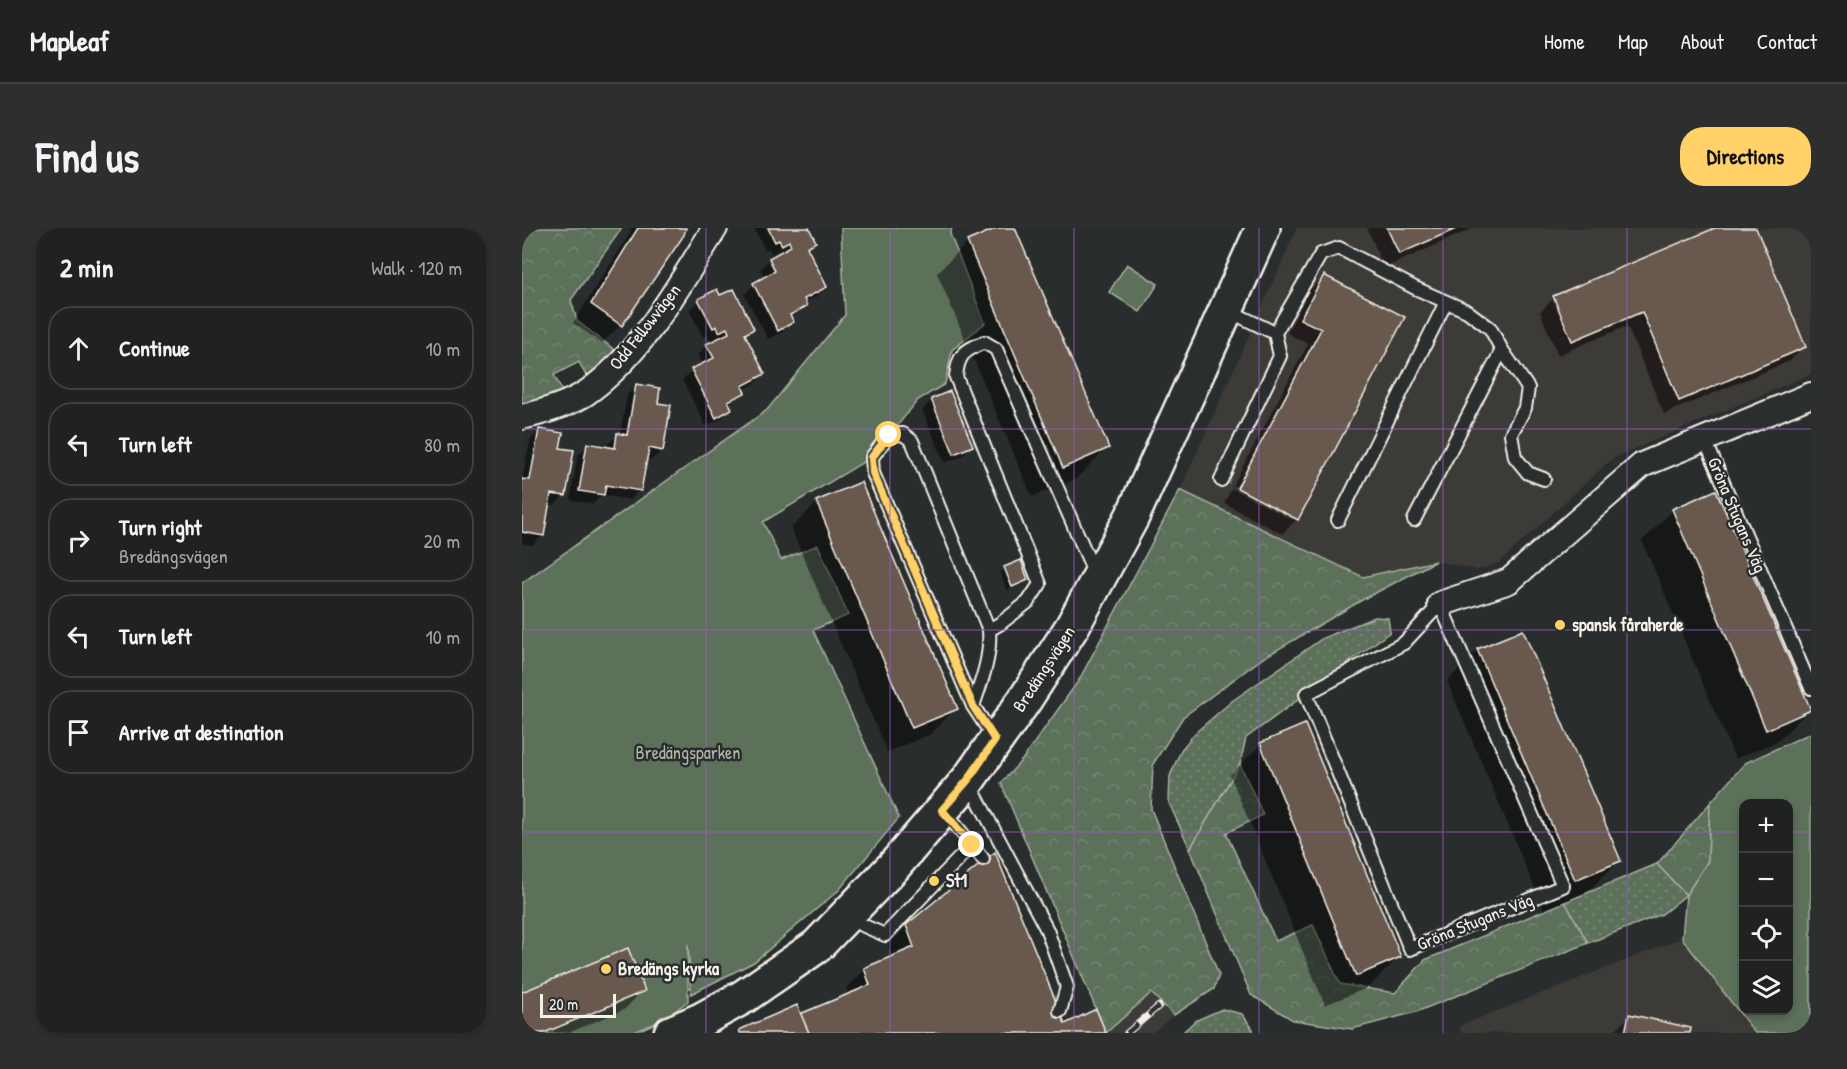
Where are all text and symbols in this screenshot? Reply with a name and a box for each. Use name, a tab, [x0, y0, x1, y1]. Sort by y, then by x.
text: Mapleaf	[30, 22, 109, 60]
text: Home	[1544, 27, 1585, 56]
text: Map	[1618, 27, 1648, 56]
text: About	[1681, 27, 1724, 56]
text: Contact	[1757, 27, 1817, 56]
button: Directions	[1680, 127, 1811, 186]
text: Find us	[36, 128, 139, 185]
text: 2 min	[60, 250, 113, 285]
text: Walk · 120 m	[371, 254, 462, 281]
street label: Odd Fellowvägen	[603, 278, 686, 375]
icon: ahead	[62, 332, 95, 365]
text: Continue	[119, 333, 190, 363]
text: 10 m	[426, 335, 460, 362]
route start	[875, 421, 901, 447]
icon: left	[62, 428, 95, 461]
text: Turn left	[119, 429, 192, 459]
text: 80 m	[424, 431, 460, 458]
street label: Gröna Stugans Väg	[1702, 453, 1773, 576]
text: Turn right	[119, 512, 202, 542]
icon: right	[62, 524, 95, 557]
text: 20 m	[423, 527, 460, 554]
text: Bredängsvägen	[119, 542, 228, 569]
place label: spansk fåraherde	[1572, 612, 1685, 638]
marker: spansk fåraherde	[1553, 618, 1567, 632]
icon: left	[62, 620, 95, 653]
text: Turn left	[119, 621, 192, 651]
street label: Bredängsvägen	[1006, 621, 1081, 717]
text: 10 m	[426, 623, 460, 650]
icon: arrive	[62, 716, 95, 749]
text: Arrive at destination	[119, 717, 284, 747]
park label: Bredängsparken	[636, 740, 740, 765]
map controls	[1739, 799, 1793, 1015]
button: +	[1739, 799, 1793, 853]
route end	[958, 831, 984, 857]
button: −	[1739, 853, 1793, 907]
place label: St1	[946, 868, 967, 893]
marker: St1	[927, 874, 941, 888]
street label: Gröna Stugans Väg	[1413, 887, 1537, 956]
button: locate	[1739, 907, 1793, 961]
place label: Bredängs kyrka	[618, 956, 720, 982]
button: layers	[1739, 961, 1793, 1015]
marker: Bredängs kyrka	[599, 962, 613, 976]
scale bar	[540, 991, 616, 1018]
text: 20 m	[549, 993, 578, 1015]

